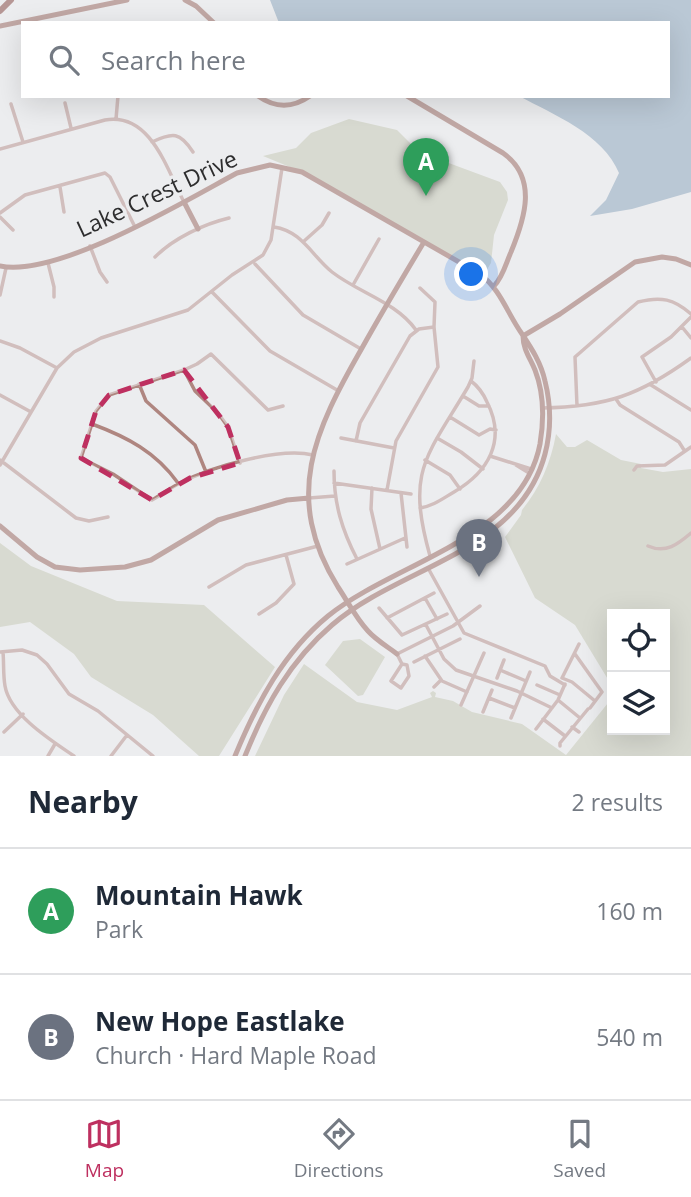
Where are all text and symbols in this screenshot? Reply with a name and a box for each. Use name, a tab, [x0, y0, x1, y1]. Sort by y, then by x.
search box	[21, 21, 670, 98]
icon: search	[45, 41, 83, 79]
text: Search here	[101, 42, 246, 78]
pin: A	[403, 138, 449, 196]
street label: Lake Crest Drive	[71, 142, 242, 244]
your location	[454, 257, 488, 291]
pin: B	[456, 519, 502, 577]
map controls	[607, 609, 670, 735]
button: locate	[607, 609, 670, 672]
button: layers	[607, 672, 670, 735]
text: Nearby	[28, 781, 138, 822]
text: 2 results	[572, 786, 663, 818]
text: Mountain Hawk	[95, 877, 303, 913]
text: A	[43, 895, 59, 927]
text: 160 m	[596, 895, 663, 927]
text: Park	[95, 913, 143, 945]
text: New Hope Eastlake	[95, 1003, 345, 1039]
text: B	[43, 1021, 59, 1053]
text: 540 m	[596, 1021, 663, 1053]
text: Church · Hard Maple Road	[95, 1039, 377, 1071]
tab: Map	[85, 1115, 124, 1183]
tab: Directions	[294, 1115, 384, 1183]
tab: Saved	[553, 1115, 606, 1183]

